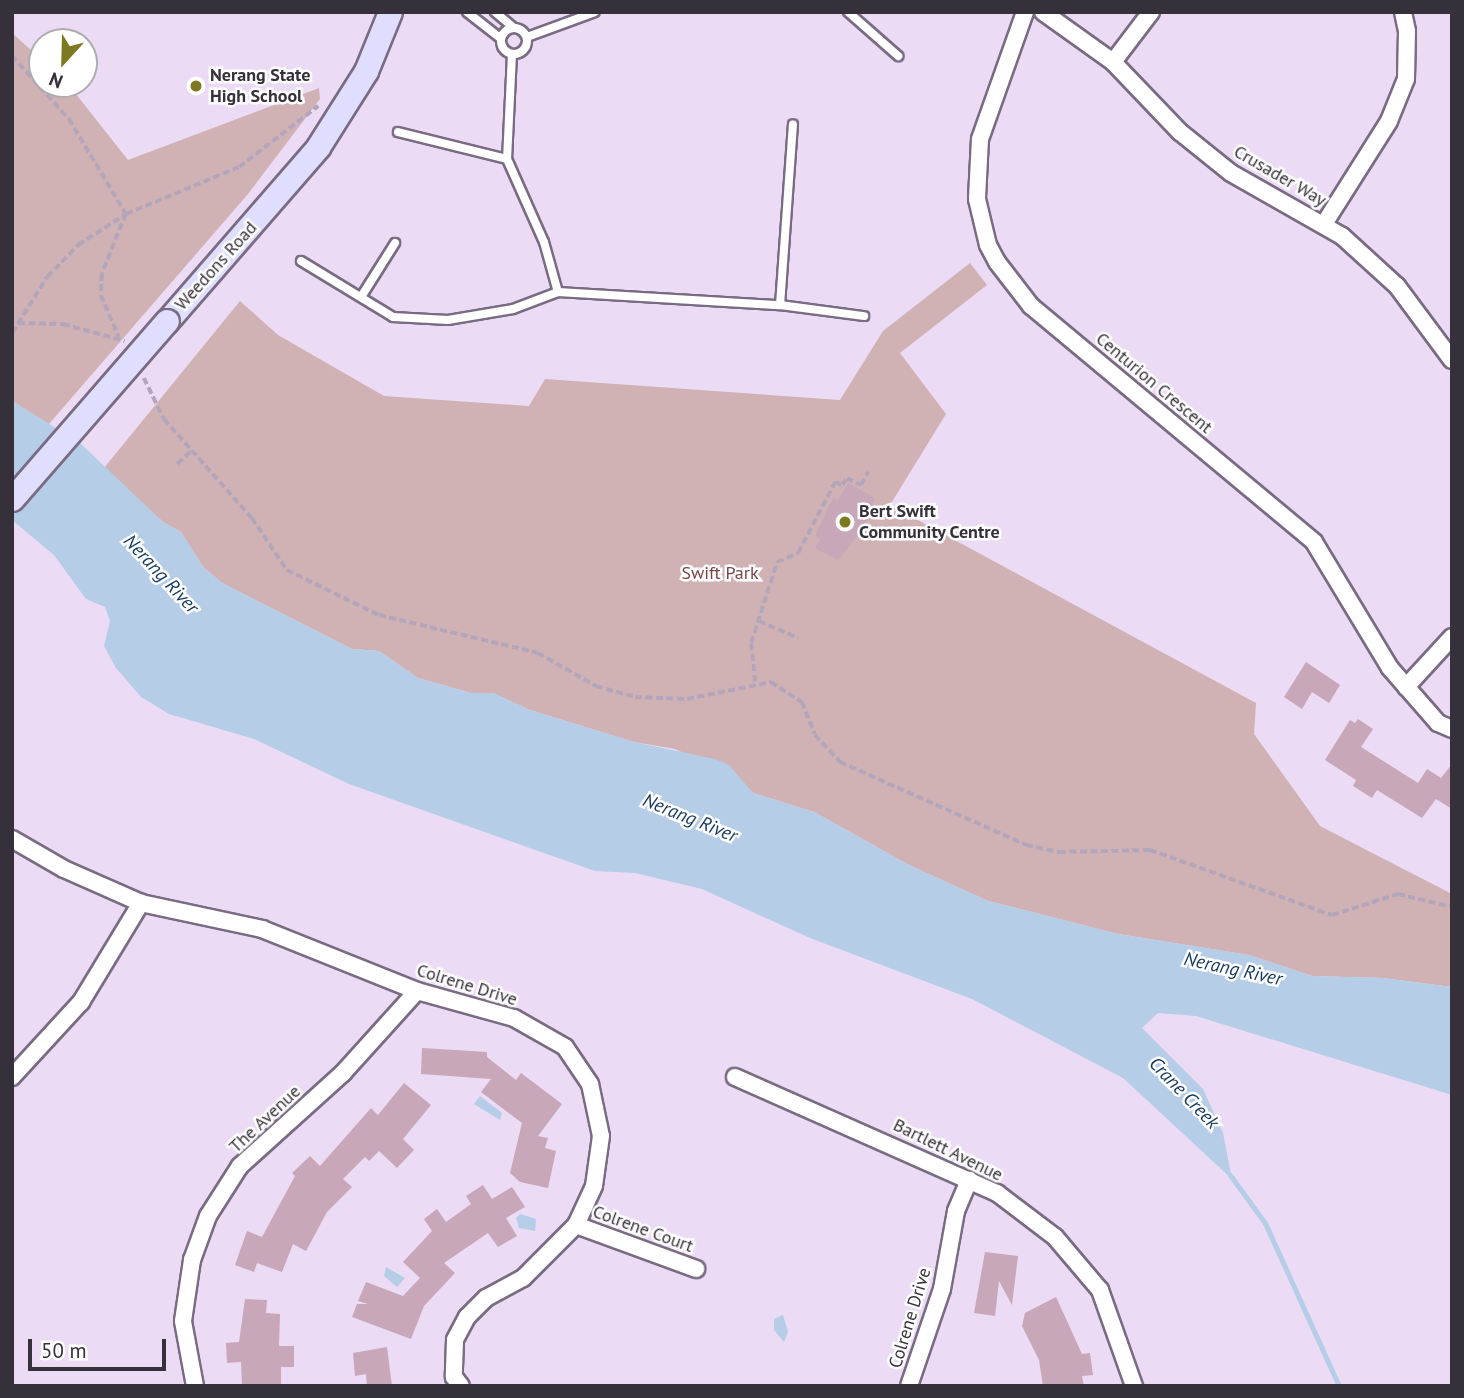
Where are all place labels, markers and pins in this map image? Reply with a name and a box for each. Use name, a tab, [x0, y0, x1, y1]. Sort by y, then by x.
place label: Nerang State High School	[210, 65, 310, 108]
marker: Nerang State High School	[188, 78, 204, 94]
place label: Bert Swift Community Centre	[859, 501, 1001, 544]
marker: Bert Swift Community Centre	[837, 514, 853, 530]

